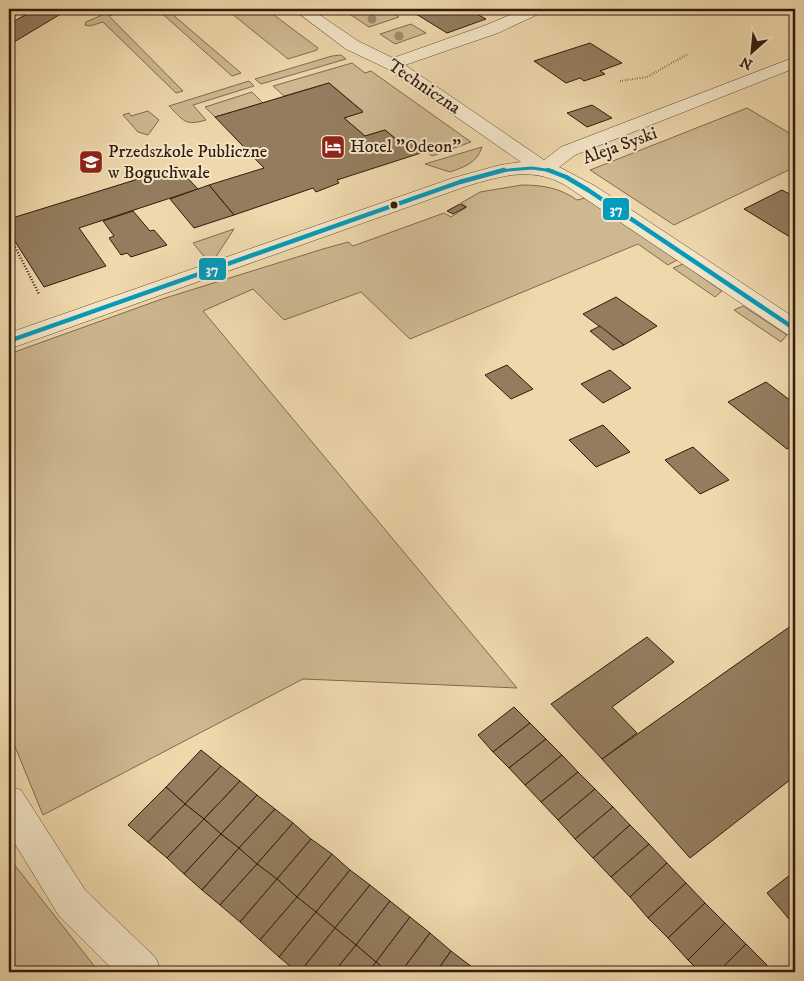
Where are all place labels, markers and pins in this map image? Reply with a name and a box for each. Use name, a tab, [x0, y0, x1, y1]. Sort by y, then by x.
hotel icon: Hotel "Odeon"	[320, 134, 346, 160]
place label: Hotel "Odeon"	[350, 136, 461, 158]
place label: Przedszkole Publiczne w Boguchwale	[107, 141, 267, 184]
school or university icon: Przedszkole Publiczne w Boguchwale	[78, 149, 104, 175]
unlabelled marker	[389, 200, 399, 210]

